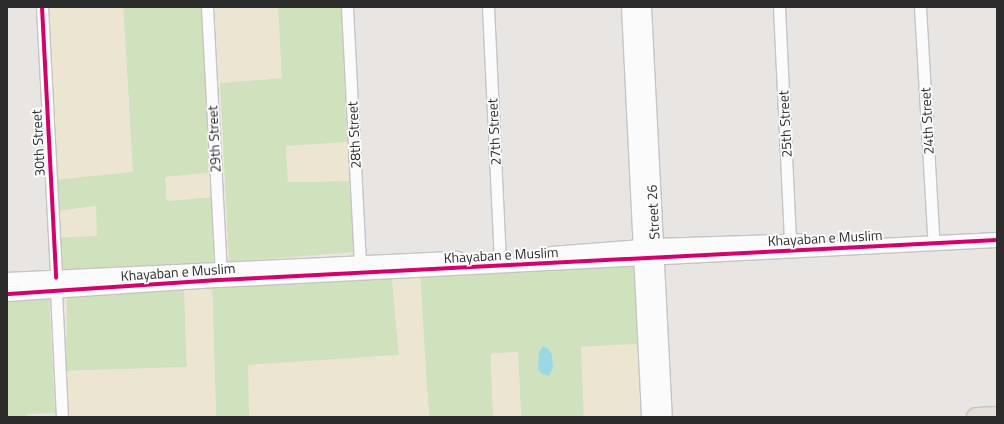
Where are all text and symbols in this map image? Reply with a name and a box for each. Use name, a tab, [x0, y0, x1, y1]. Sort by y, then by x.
street label: 24th Street	[917, 87, 937, 155]
street label: 25th Street	[775, 90, 795, 158]
street label: 27th Street	[484, 98, 504, 166]
street label: 28th Street	[344, 101, 364, 169]
street label: 29th Street	[204, 105, 224, 173]
street label: 30th Street	[28, 109, 48, 177]
street label: Street 26	[643, 184, 663, 240]
street label: Khayaban e Muslim	[767, 227, 883, 249]
street label: Khayaban e Muslim	[443, 244, 559, 266]
street label: Khayaban e Muslim	[120, 260, 236, 284]

